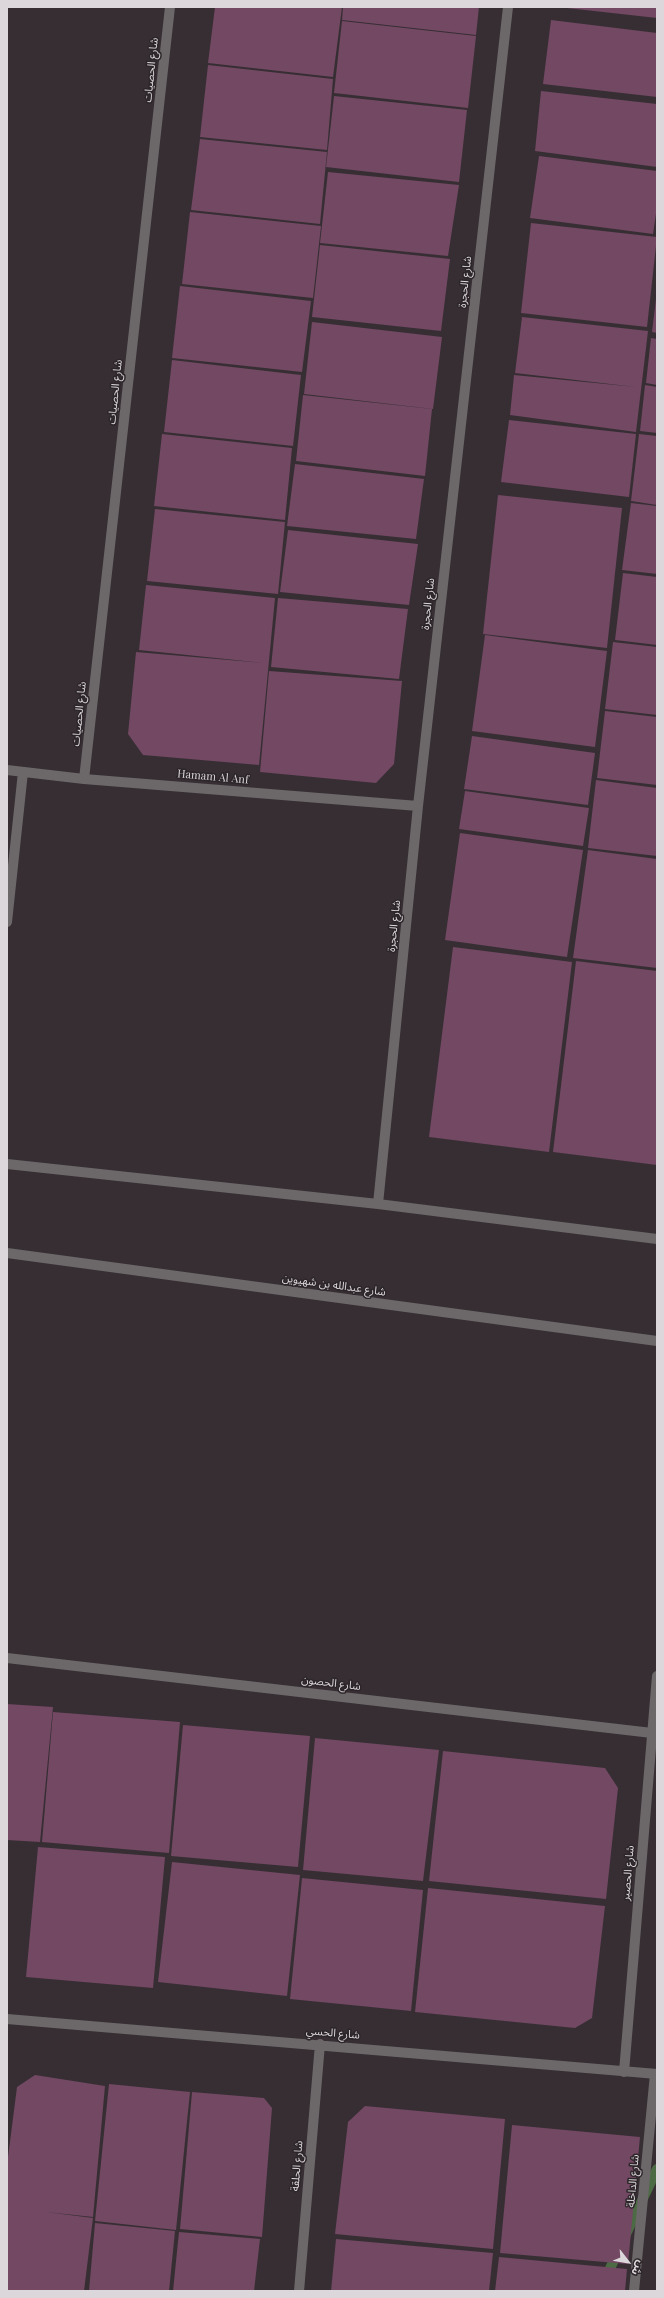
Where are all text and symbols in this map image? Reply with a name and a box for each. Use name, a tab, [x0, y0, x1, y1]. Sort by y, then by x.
street label: شارع الحصيات	[141, 37, 161, 103]
street label: شارع الحجرة	[456, 255, 474, 309]
street label: شارع الحصيات	[105, 359, 125, 425]
street label: شارع الحجرة	[419, 577, 437, 631]
street label: شارع الحصيات	[69, 681, 89, 747]
street label: Hamam Al Anf	[177, 767, 249, 787]
street label: شارع الحجرة	[385, 899, 403, 953]
street label: شارع عبدالله بن شهيوين	[281, 1271, 387, 1299]
street label: شارع الحصون	[301, 1673, 361, 1693]
street label: شارع الحصير	[619, 1845, 637, 1901]
street label: شارع الحسي	[305, 2024, 361, 2042]
street label: شارع الحلقة	[288, 2140, 306, 2192]
street label: شارع الداخلة	[624, 2154, 642, 2208]
north arrow	[608, 2242, 648, 2282]
text: ش	[628, 2258, 649, 2279]

